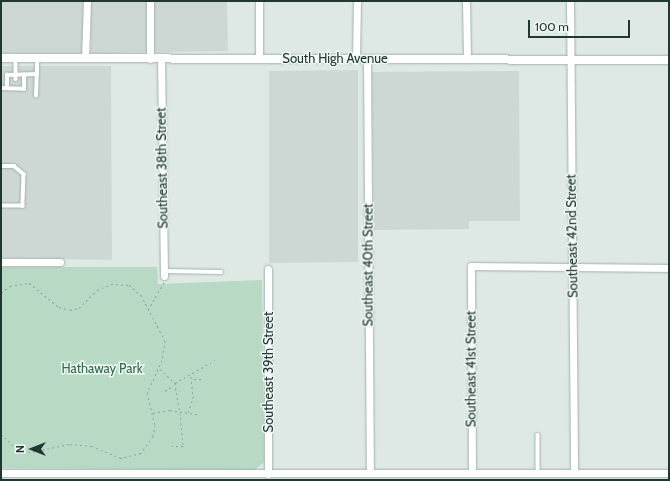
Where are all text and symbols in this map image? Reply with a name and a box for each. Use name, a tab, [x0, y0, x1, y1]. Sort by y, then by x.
scale bar	[530, 12, 632, 38]
text: 100 m	[535, 19, 569, 34]
street label: South High Avenue	[282, 50, 388, 66]
street label: Southeast 38th Street	[153, 107, 171, 229]
street label: Southeast 42nd Street	[563, 174, 581, 298]
street label: Southeast 40th Street	[360, 204, 376, 326]
street label: Southeast 41st Street	[463, 311, 479, 427]
street label: Southeast 39th Street	[260, 312, 276, 432]
park label: Hathaway Park	[62, 360, 142, 376]
north arrow	[12, 429, 52, 469]
text: N	[13, 445, 27, 453]

